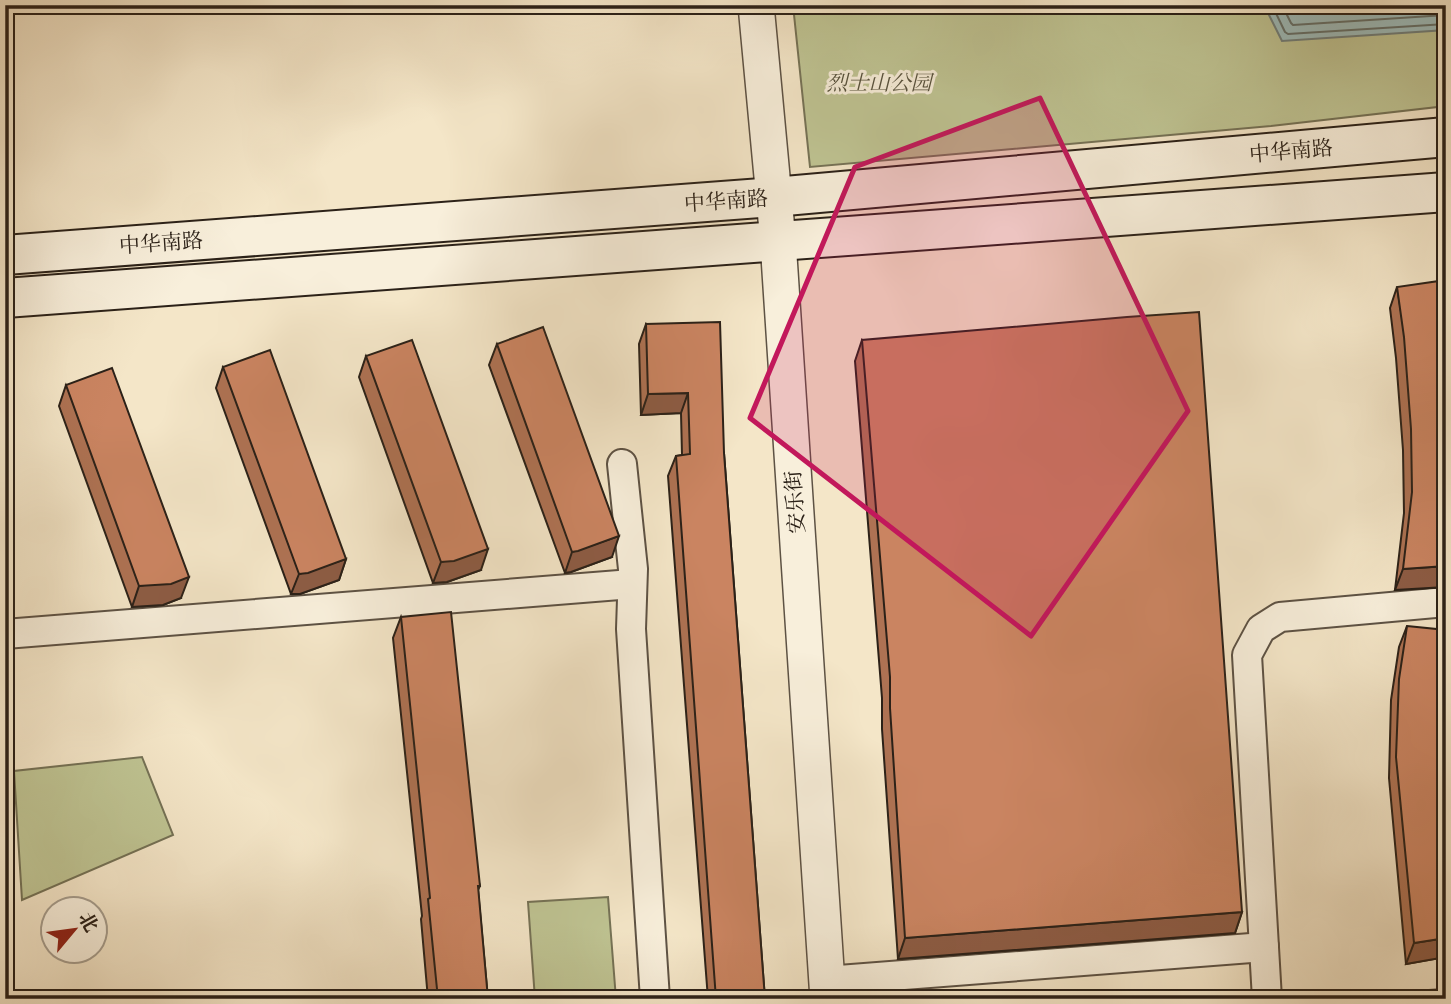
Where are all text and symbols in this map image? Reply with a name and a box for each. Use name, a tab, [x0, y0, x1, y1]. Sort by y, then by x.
park label: 烈士山公园	[827, 70, 934, 96]
street label: 中华南路	[1248, 134, 1334, 168]
street label: 中华南路	[683, 185, 769, 217]
street label: 中华南路	[118, 227, 204, 259]
street label: 安乐街	[780, 470, 810, 534]
north arrow	[38, 895, 108, 965]
text: 北	[74, 908, 103, 936]

